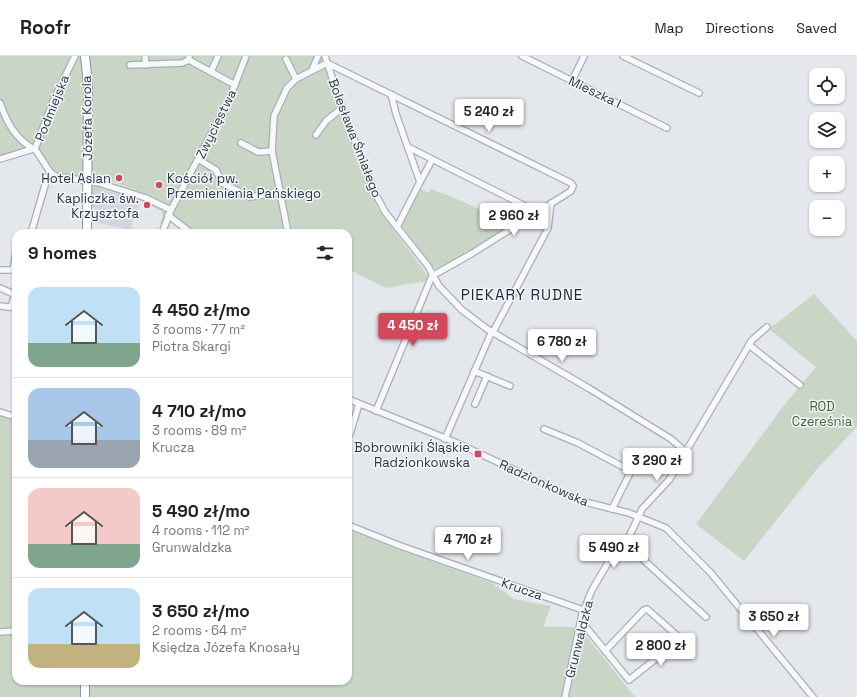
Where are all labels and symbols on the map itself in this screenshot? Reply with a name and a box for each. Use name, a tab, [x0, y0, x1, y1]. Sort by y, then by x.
street label: Podmiejska	[31, 72, 73, 144]
street label: Mieszka I	[566, 72, 624, 112]
street label: Józefa Korola	[78, 75, 96, 160]
street label: Bolesława Śmiałego	[324, 76, 386, 200]
street label: Zwycięstwa	[192, 86, 240, 161]
pin: 5 240 zł	[448, 99, 530, 133]
place label: Hotel Aslan	[41, 170, 111, 187]
place label: Kościół pw. Przemienienia Pańskiego	[167, 170, 321, 202]
marker: Hotel Aslan	[114, 173, 124, 183]
marker: Kościół pw. Przemienienia Pańskiego	[154, 180, 164, 190]
place label: Kapliczka św. Krzysztofa	[57, 190, 140, 222]
marker: Kapliczka św. Krzysztofa	[142, 200, 152, 210]
pin: 2 960 zł	[473, 203, 555, 237]
district label: PIEKARY RUDNE	[461, 285, 583, 304]
pin: 4 450 zł	[372, 313, 454, 347]
pin: 6 780 zł	[521, 329, 603, 363]
park label: ROD Czereśnia	[792, 398, 853, 430]
place label: Bobrowniki Śląskie Radzionkowska	[354, 439, 471, 471]
pin: 3 290 zł	[616, 448, 698, 482]
marker: Bobrowniki Śląskie Radzionkowska	[473, 449, 483, 459]
street label: Radzionkowska	[497, 456, 592, 510]
pin: 4 710 zł	[427, 527, 509, 561]
pin: 5 490 zł	[573, 535, 655, 569]
street label: Krucza	[499, 574, 545, 604]
street label: Grunwaldzka	[561, 598, 597, 680]
pin: 3 650 zł	[733, 604, 815, 638]
pin: 2 800 zł	[620, 633, 702, 667]

